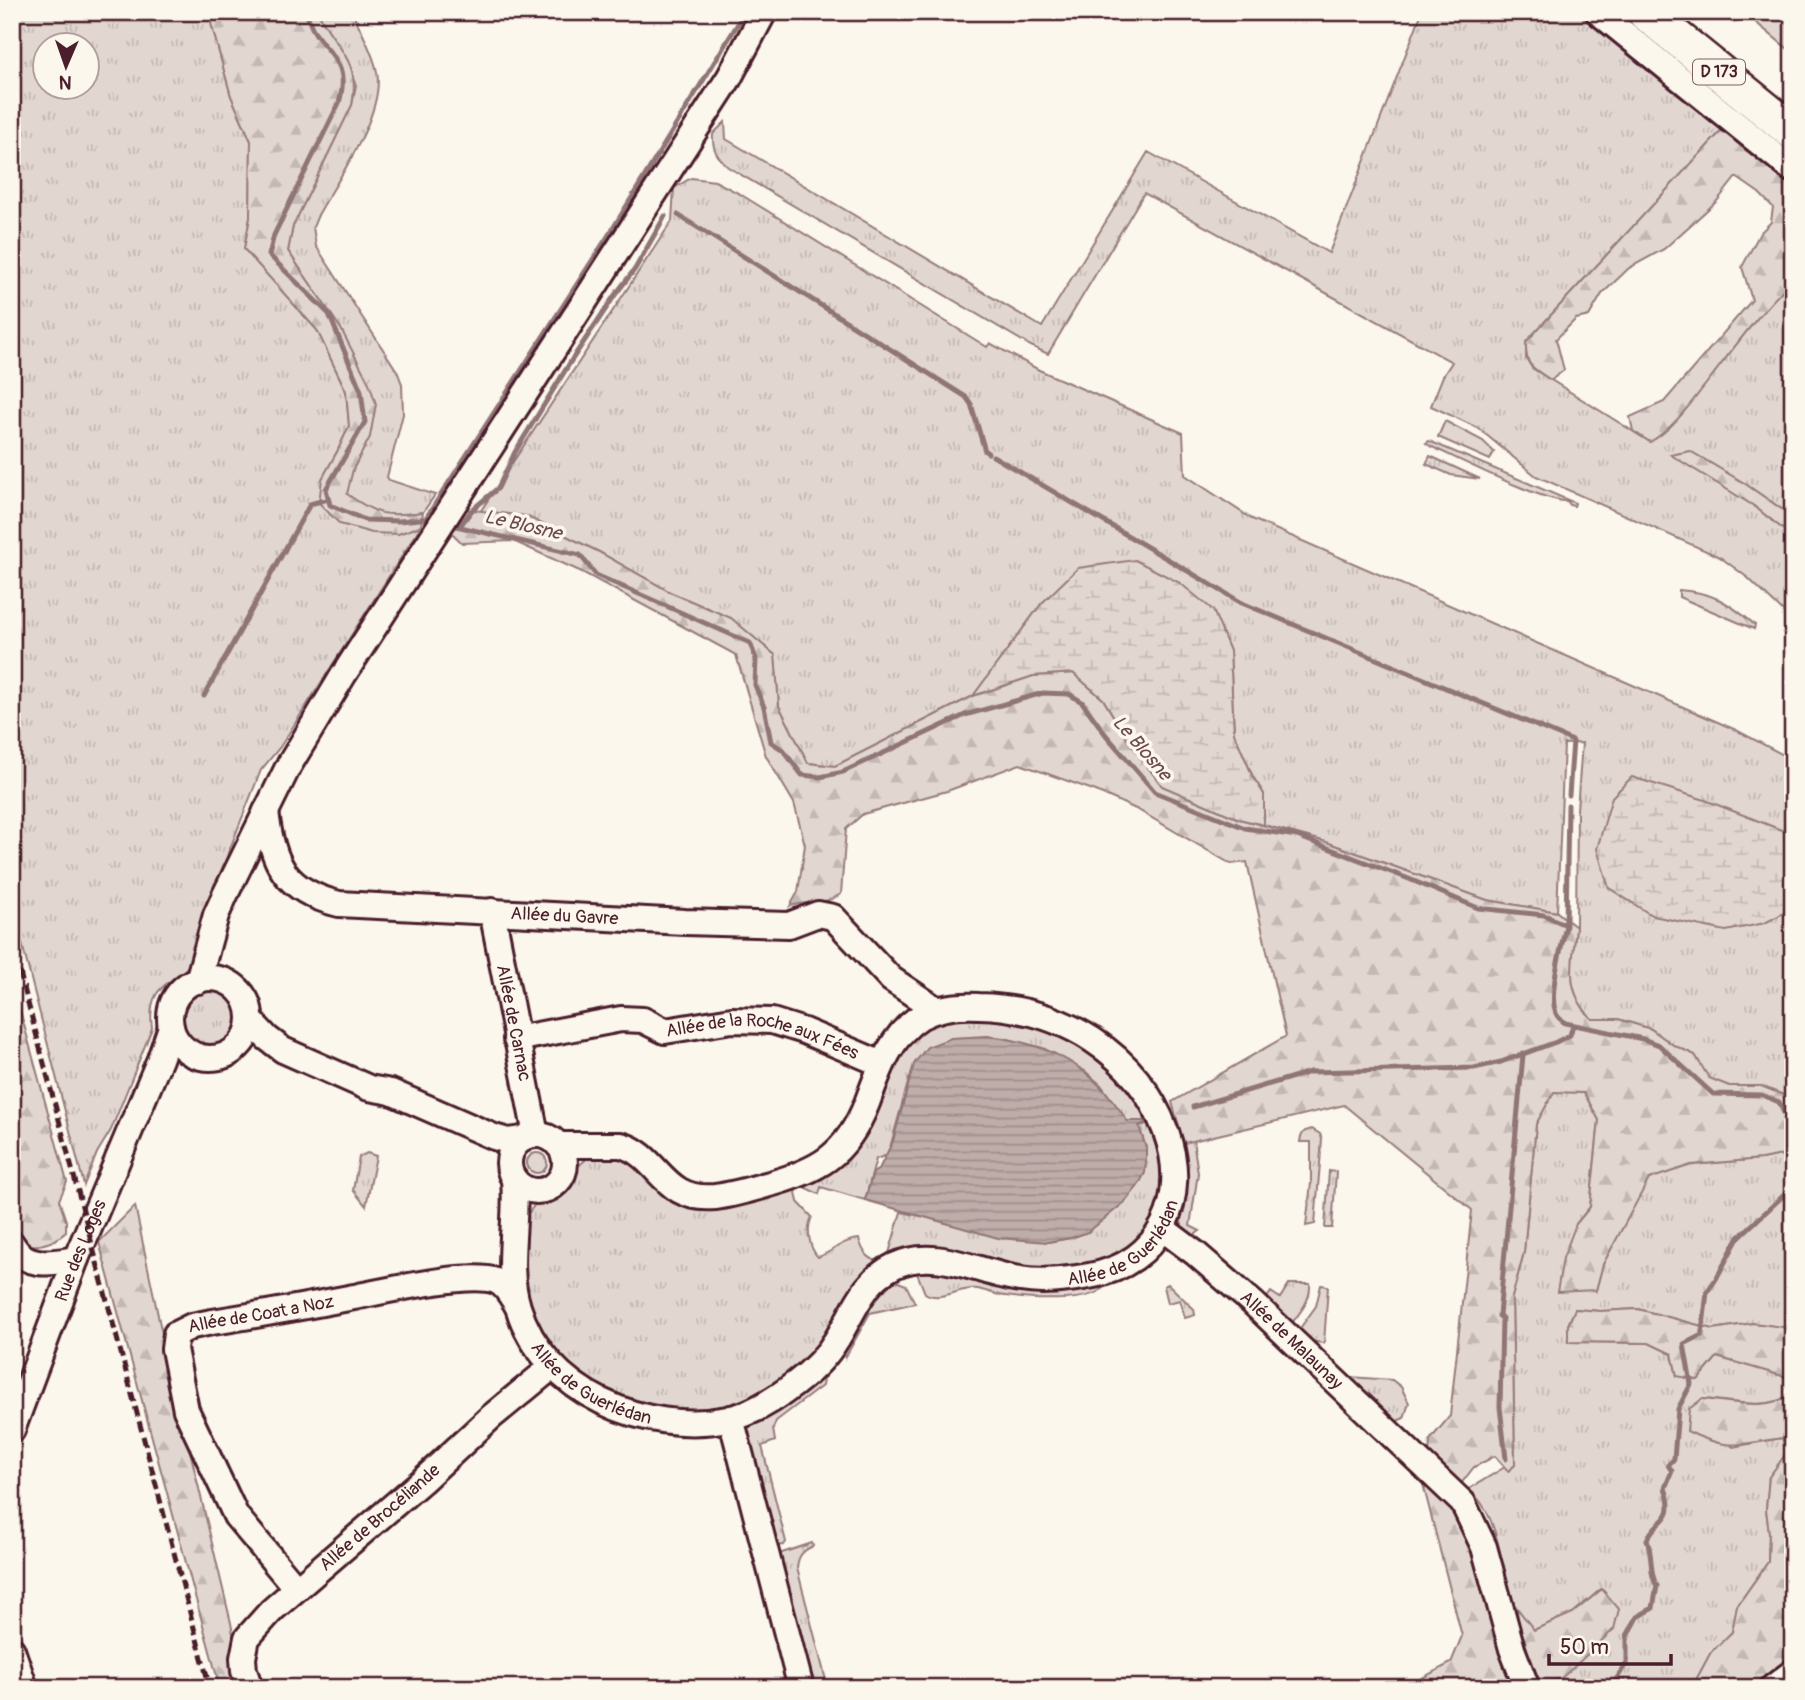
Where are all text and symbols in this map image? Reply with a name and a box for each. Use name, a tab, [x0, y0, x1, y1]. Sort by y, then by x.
north arrow	[32, 32, 102, 102]
road number: D 173	[1693, 60, 1745, 85]
text: N	[58, 70, 72, 94]
water label: Le Blosne	[482, 504, 565, 546]
water label: Le Blosne	[1107, 711, 1178, 787]
street label: Allée du Gavre	[510, 901, 619, 930]
street label: Allée de Carnac	[491, 963, 537, 1083]
street label: Allée de la Roche aux Fées	[664, 1008, 862, 1064]
street label: Rue des Loges	[50, 1196, 111, 1305]
street label: Allée de Guerlédan	[1066, 1197, 1183, 1291]
street label: Allée de Malaunay	[1235, 1286, 1348, 1394]
street label: Allée de Coat a Noz	[186, 1290, 336, 1338]
street label: Allée de Guerlédan	[526, 1337, 654, 1429]
street label: Allée de Brocéliande	[314, 1459, 445, 1576]
scale bar	[1549, 1623, 1672, 1667]
text: 50 m	[1560, 1634, 1609, 1661]

